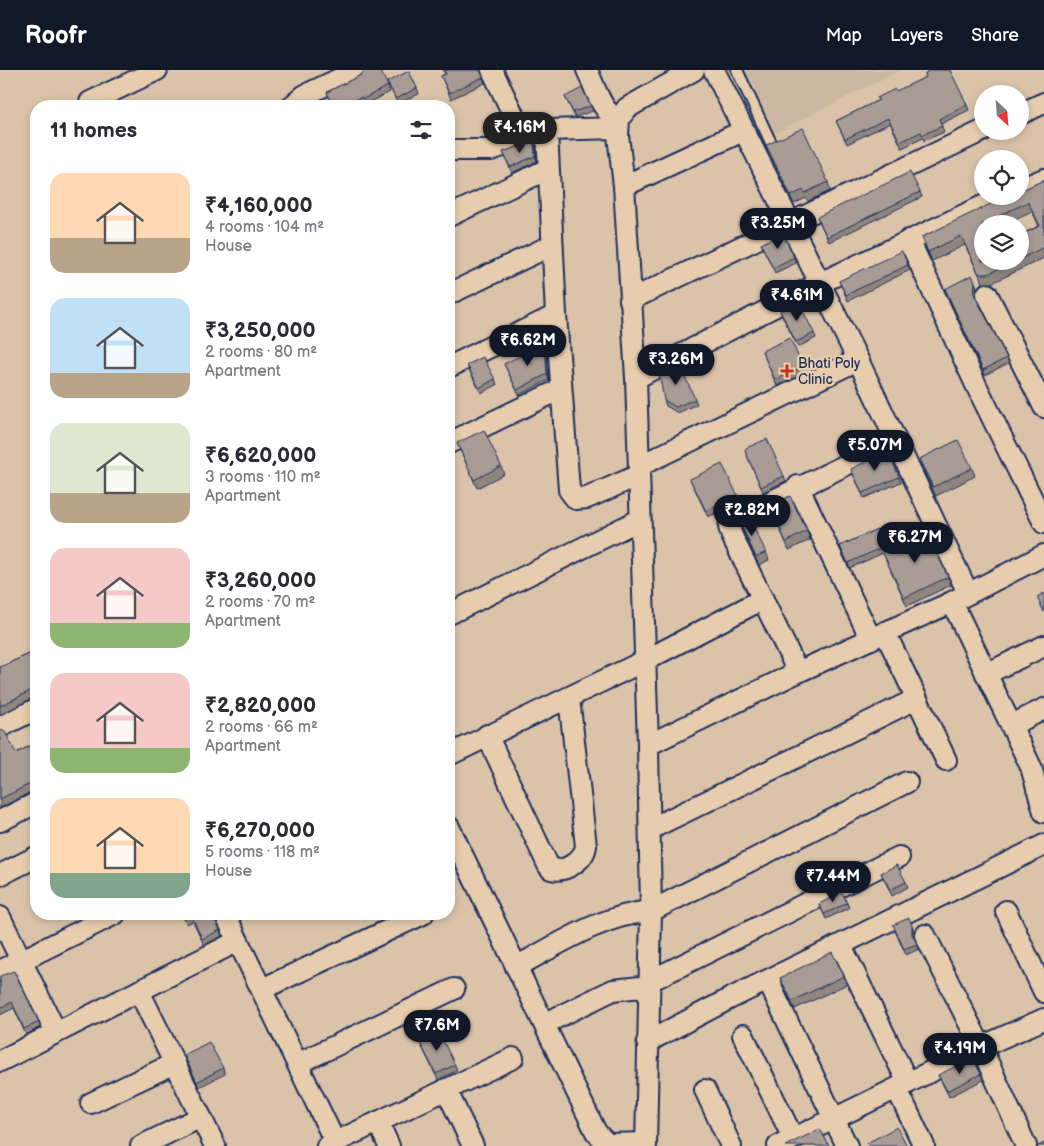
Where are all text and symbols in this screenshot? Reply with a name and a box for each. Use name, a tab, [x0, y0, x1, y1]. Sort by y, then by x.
text: Roofr	[25, 21, 87, 50]
text: Map	[826, 25, 862, 46]
text: Layers	[890, 25, 943, 46]
text: Share	[971, 25, 1019, 46]
north arrow	[974, 85, 1029, 140]
map controls	[974, 85, 1029, 270]
pin: ₹4.16M	[479, 112, 561, 154]
icon: filters	[407, 116, 435, 144]
text: 11 homes	[50, 118, 137, 143]
text: ₹4.16M	[494, 118, 546, 137]
button: locate	[974, 150, 1029, 205]
icon: home	[90, 193, 150, 253]
text: ₹4,160,000	[205, 193, 313, 218]
pin: ₹3.25M	[737, 208, 819, 250]
text: ₹3.25M	[751, 214, 805, 233]
button: layers	[974, 215, 1029, 270]
text: 4 rooms · 104 m²	[205, 218, 324, 237]
text: House	[205, 237, 252, 256]
pin: ₹4.61M	[756, 280, 838, 322]
text: ₹4.61M	[771, 286, 823, 305]
icon: home	[90, 318, 150, 378]
text: ₹3,250,000	[205, 318, 316, 343]
pin: ₹6.62M	[487, 324, 569, 367]
text: ₹6.62M	[500, 331, 556, 350]
text: 2 rooms · 80 m²	[205, 343, 317, 362]
pin: ₹3.26M	[635, 344, 717, 386]
text: ₹3.26M	[648, 350, 704, 369]
place label: Bhati Poly Clinic	[798, 355, 861, 388]
text: Apartment	[205, 362, 281, 381]
marker: Bhati Poly Clinic	[780, 364, 794, 378]
pin: ₹5.07M	[834, 430, 916, 472]
text: ₹5.07M	[848, 436, 902, 455]
icon: home	[90, 443, 150, 503]
text: ₹6,620,000	[205, 443, 316, 468]
text: 3 rooms · 110 m²	[205, 468, 321, 487]
text: Apartment	[205, 487, 281, 506]
pin: ₹2.82M	[711, 494, 793, 537]
text: ₹2.82M	[724, 501, 780, 520]
pin: ₹6.27M	[874, 522, 956, 564]
text: ₹6.27M	[888, 528, 942, 547]
icon: home	[90, 568, 150, 628]
text: ₹3,260,000	[205, 568, 316, 593]
text: 2 rooms · 70 m²	[205, 593, 315, 612]
text: Apartment	[205, 612, 281, 631]
icon: home	[90, 693, 150, 753]
text: ₹2,820,000	[205, 693, 316, 718]
text: 2 rooms · 66 m²	[205, 718, 318, 737]
text: Apartment	[205, 737, 281, 756]
icon: home	[90, 818, 150, 878]
text: ₹6,270,000	[205, 818, 315, 843]
text: 5 rooms · 118 m²	[205, 843, 320, 862]
pin: ₹7.44M	[792, 860, 874, 903]
text: House	[205, 862, 252, 881]
text: ₹7.44M	[806, 867, 860, 886]
pin: ₹7.6M	[402, 1010, 472, 1052]
text: ₹7.6M	[415, 1016, 460, 1035]
pin: ₹4.19M	[919, 1032, 1001, 1075]
text: ₹4.19M	[934, 1039, 986, 1058]

